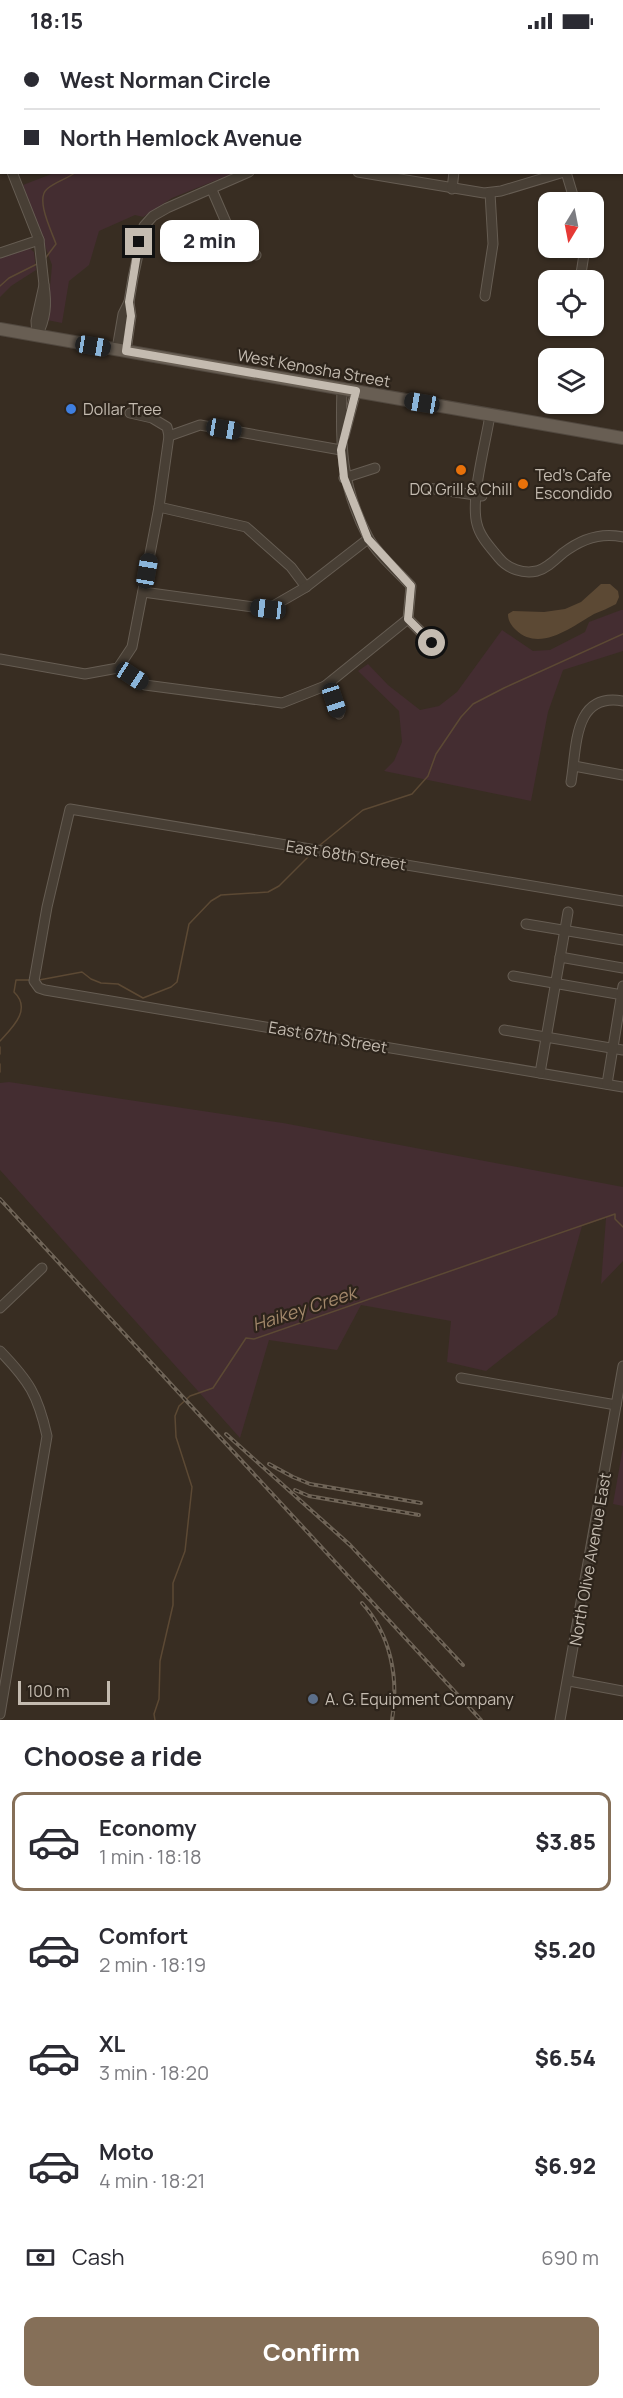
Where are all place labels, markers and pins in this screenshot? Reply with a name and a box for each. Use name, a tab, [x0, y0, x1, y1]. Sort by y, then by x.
place label: Dollar Tree	[83, 398, 162, 420]
marker: Dollar Tree	[64, 402, 78, 416]
marker: DQ Grill & Chill	[454, 463, 468, 477]
place label: Ted's Cafe Escondido	[535, 464, 612, 504]
marker: Ted's Cafe Escondido	[516, 477, 530, 491]
place label: DQ Grill & Chill	[410, 478, 512, 500]
place label: A. G. Equipment Company	[325, 1688, 514, 1710]
marker: A. G. Equipment Company	[306, 1692, 320, 1706]

